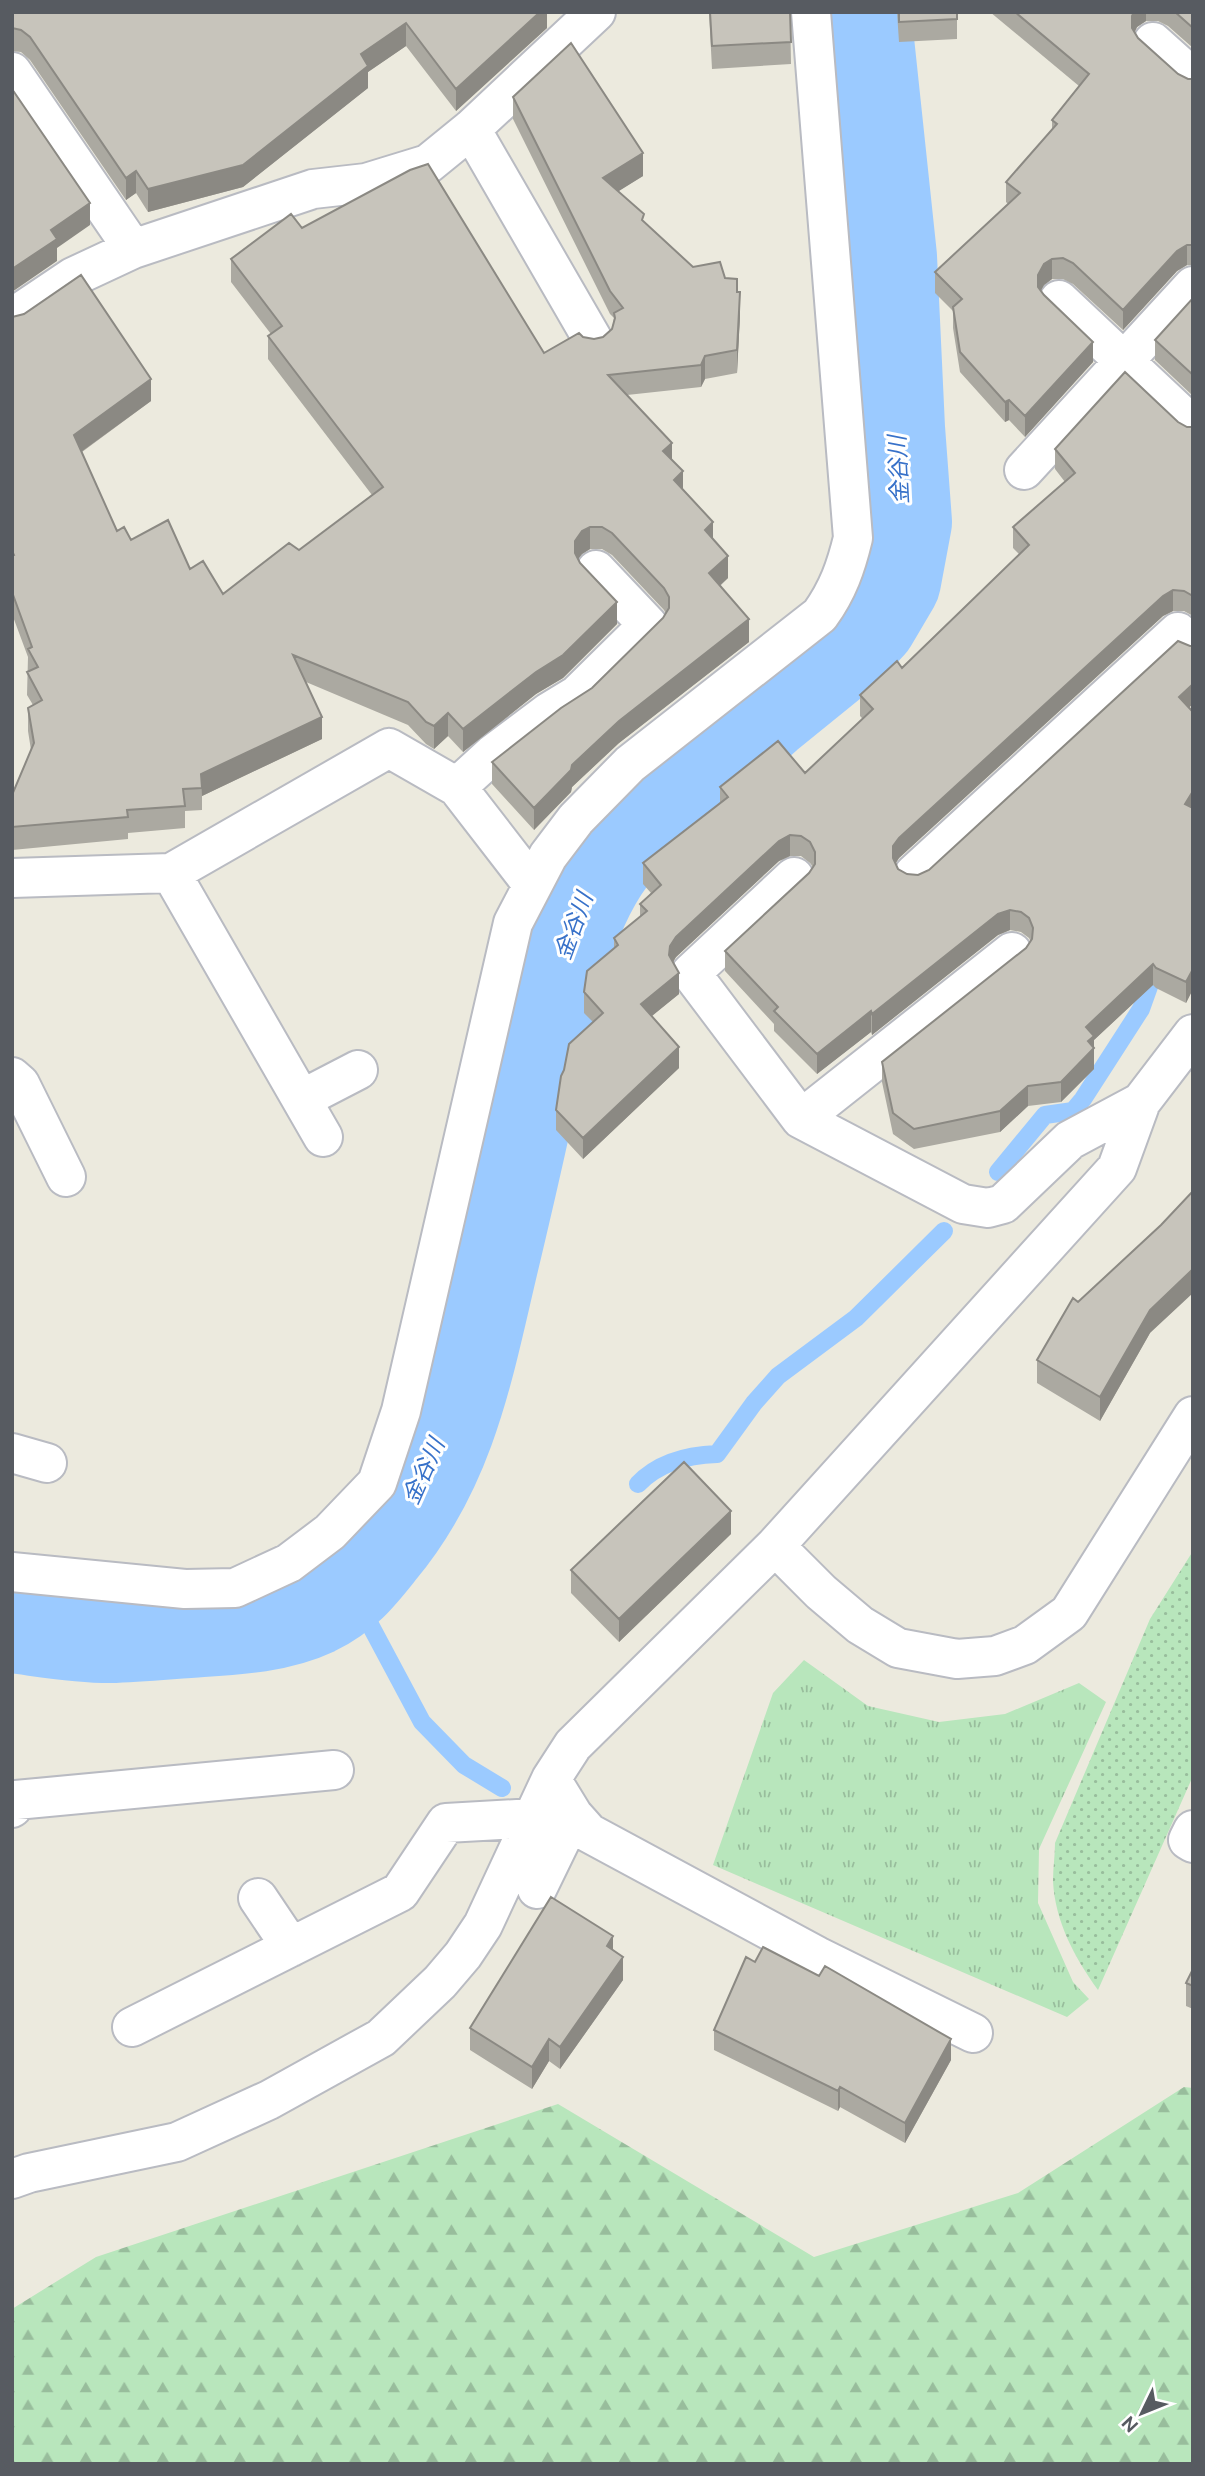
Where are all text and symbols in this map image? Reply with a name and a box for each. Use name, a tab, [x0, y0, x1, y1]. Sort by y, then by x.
water label: 金谷川	[884, 432, 912, 505]
water label: 金谷川	[549, 886, 598, 963]
water label: 金谷川	[398, 1432, 450, 1508]
north arrow	[1107, 2378, 1177, 2448]
text: N	[1117, 2412, 1142, 2437]

